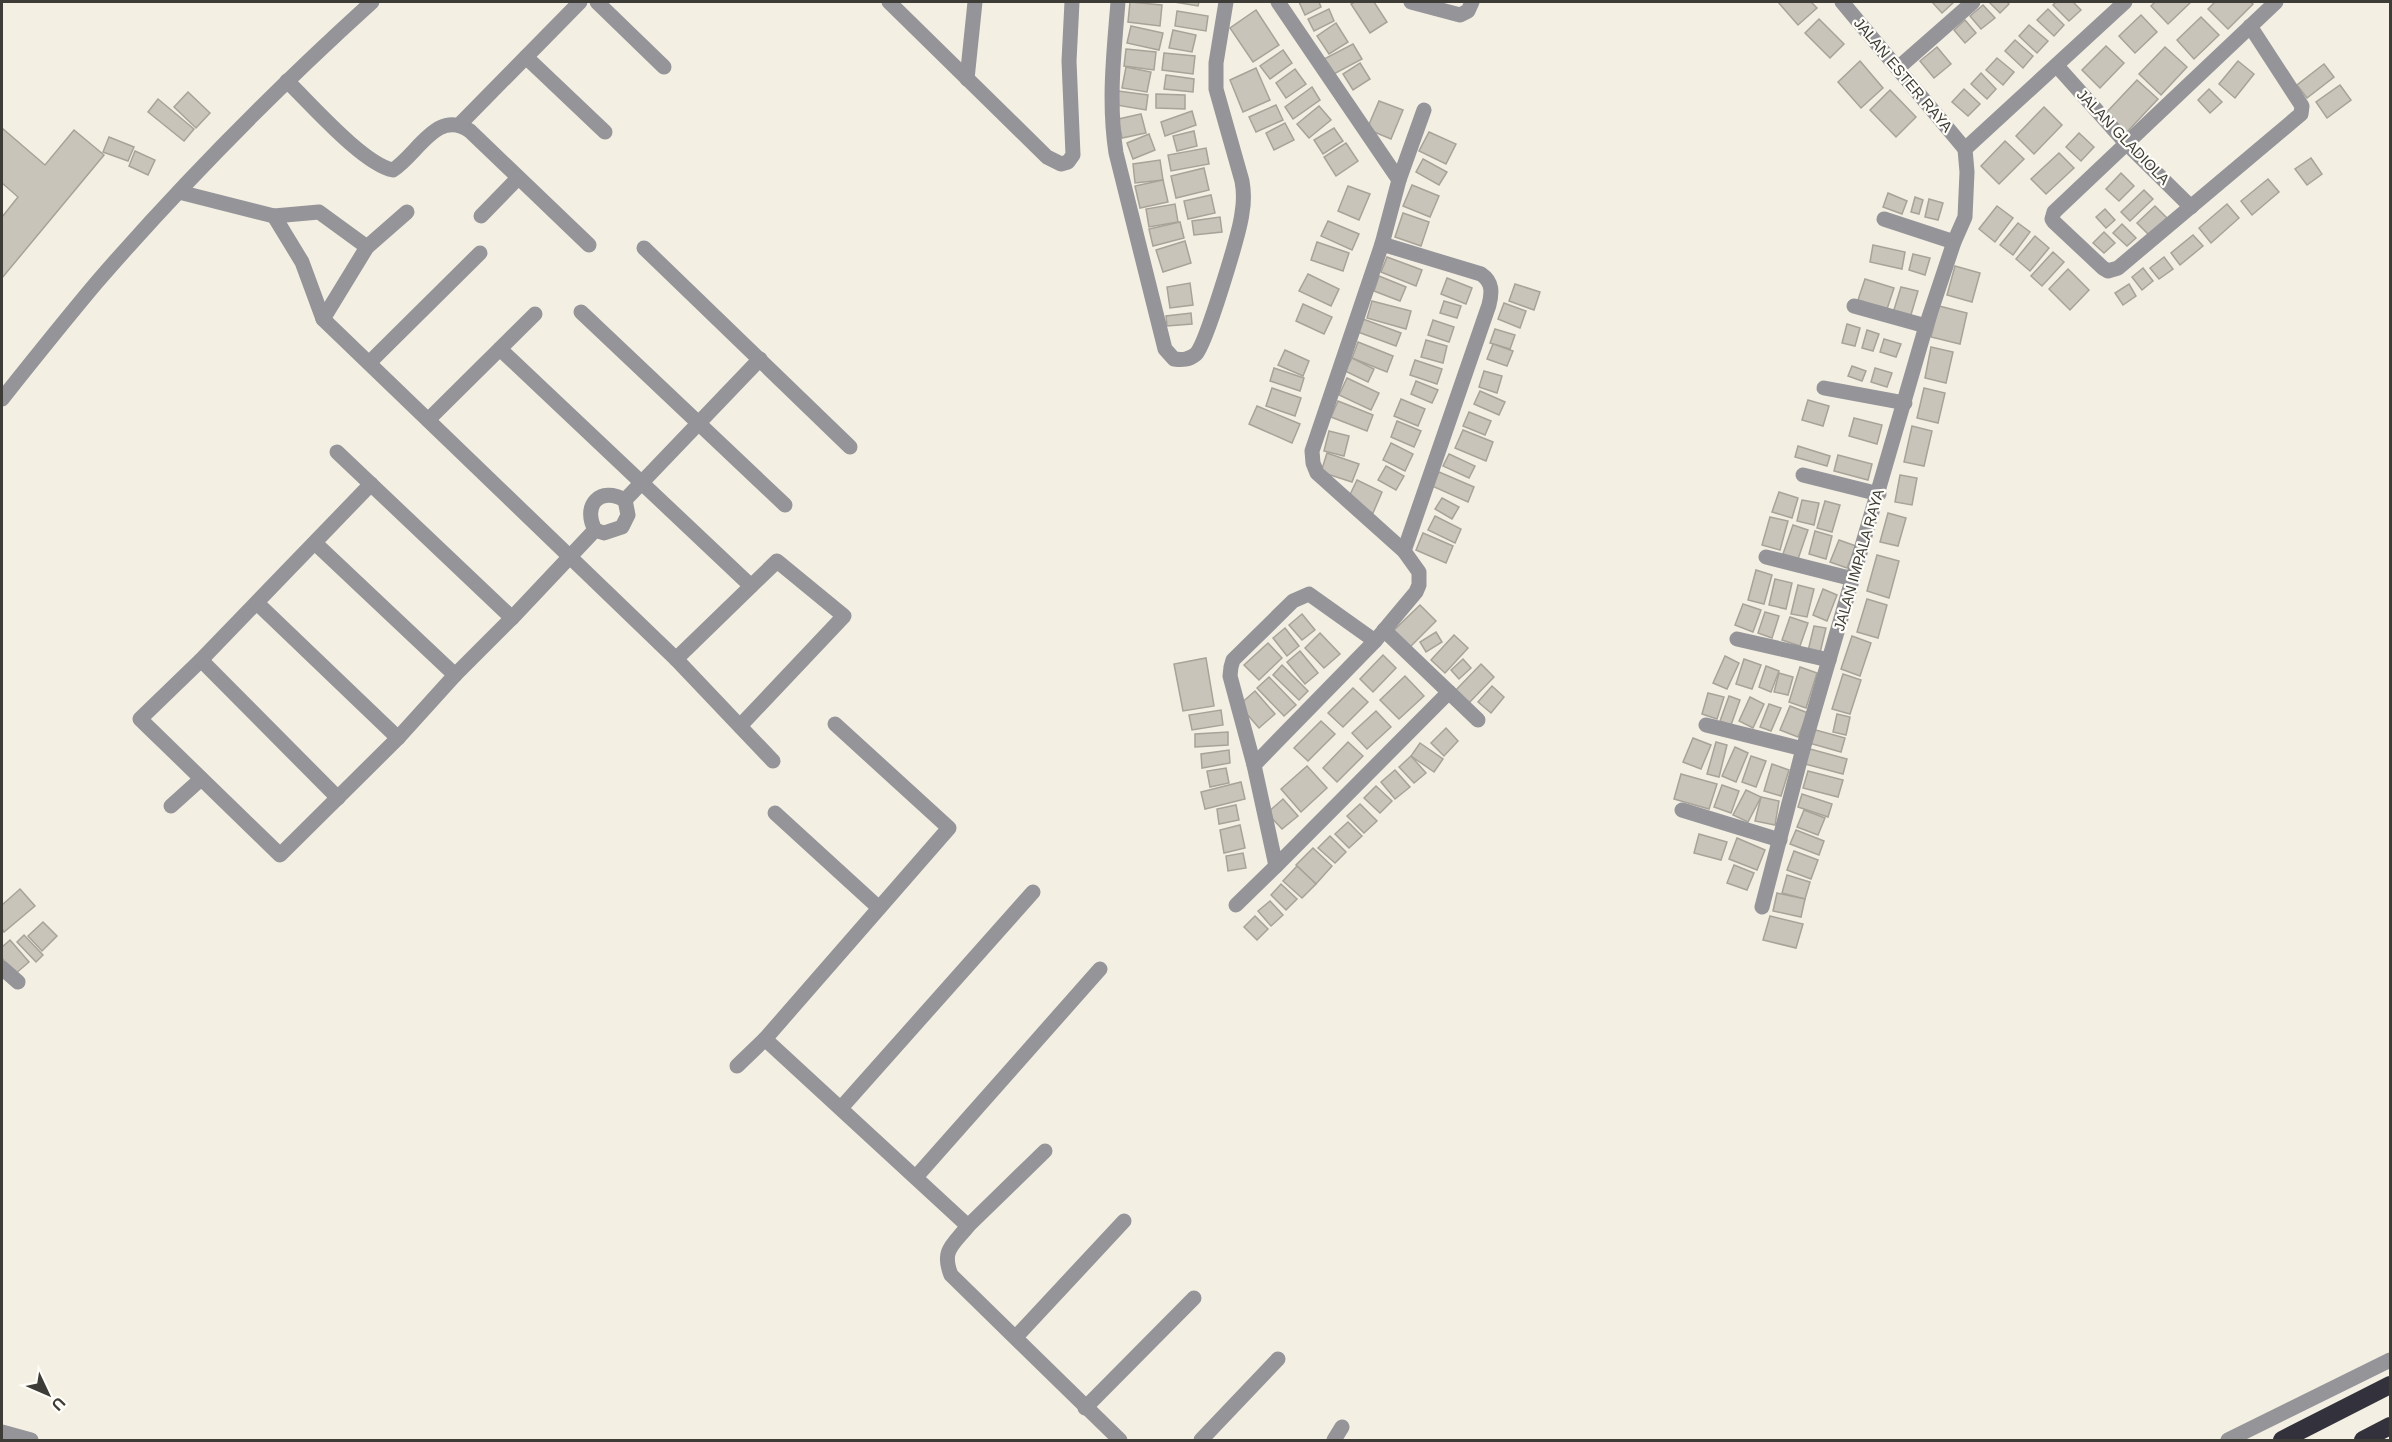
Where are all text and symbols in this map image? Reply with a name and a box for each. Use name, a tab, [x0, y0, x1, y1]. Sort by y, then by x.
street label: JALAN ESTER RAYA	[1851, 14, 1956, 135]
street label: JALAN GLADIOLA	[2074, 85, 2173, 188]
street label: JALAN IMPALA RAYA	[1830, 487, 1887, 633]
north arrow	[18, 1364, 78, 1424]
text: U	[48, 1394, 69, 1414]

